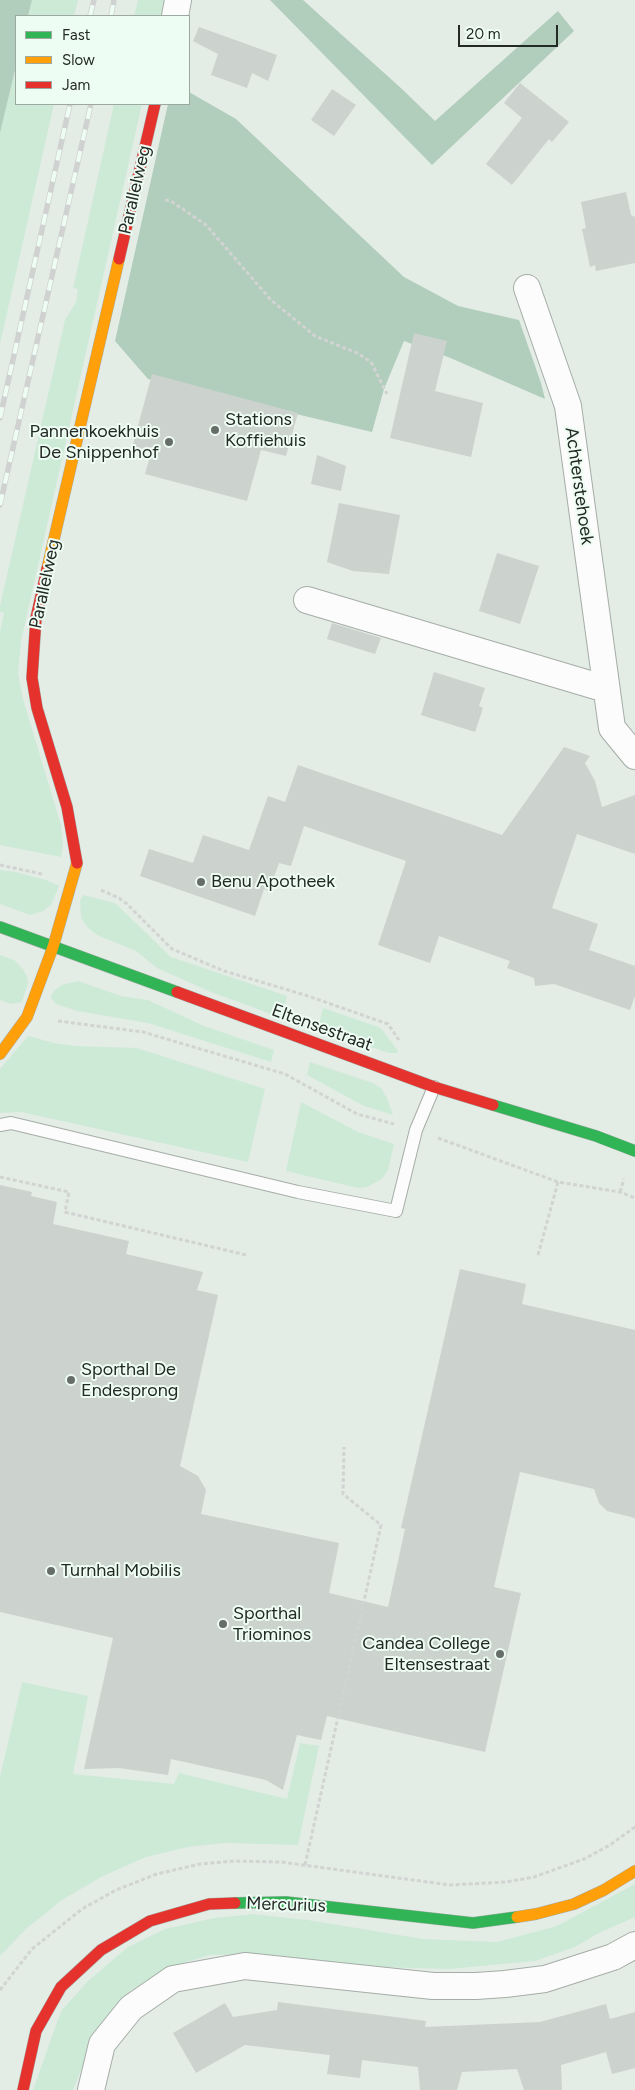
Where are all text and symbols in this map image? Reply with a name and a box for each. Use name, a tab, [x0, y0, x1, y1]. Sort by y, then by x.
legend	[15, 15, 190, 105]
scale bar	[460, 15, 560, 47]
text: 20 m	[466, 25, 500, 43]
text: Fast	[62, 26, 90, 44]
text: Slow	[62, 51, 95, 69]
text: Jam	[62, 76, 90, 94]
street label: Parallelweg	[114, 143, 156, 237]
place label: Stations Koffiehuis	[225, 409, 306, 452]
place label: Pannenkoekhuis De Snippenhof	[29, 421, 159, 464]
marker: Stations Koffiehuis	[209, 424, 221, 436]
street label: Achterstehoek	[560, 426, 598, 546]
marker: Pannenkoekhuis De Snippenhof	[163, 436, 175, 448]
street label: Parallelweg	[25, 537, 65, 631]
place label: Benu Apotheek	[211, 871, 335, 893]
marker: Benu Apotheek	[195, 876, 207, 888]
street label: Eltensestraat	[269, 1000, 375, 1056]
place label: Sporthal De Endesprong	[81, 1359, 178, 1402]
marker: Sporthal De Endesprong	[65, 1374, 77, 1386]
place label: Turnhal Mobilis	[61, 1560, 181, 1582]
marker: Turnhal Mobilis	[45, 1565, 57, 1577]
place label: Sporthal Triominos	[233, 1603, 311, 1646]
marker: Sporthal Triominos	[217, 1618, 229, 1630]
place label: Candea College Eltensestraat	[362, 1633, 490, 1676]
marker: Candea College Eltensestraat	[494, 1648, 506, 1660]
street label: Mercurius	[246, 1893, 326, 1917]

